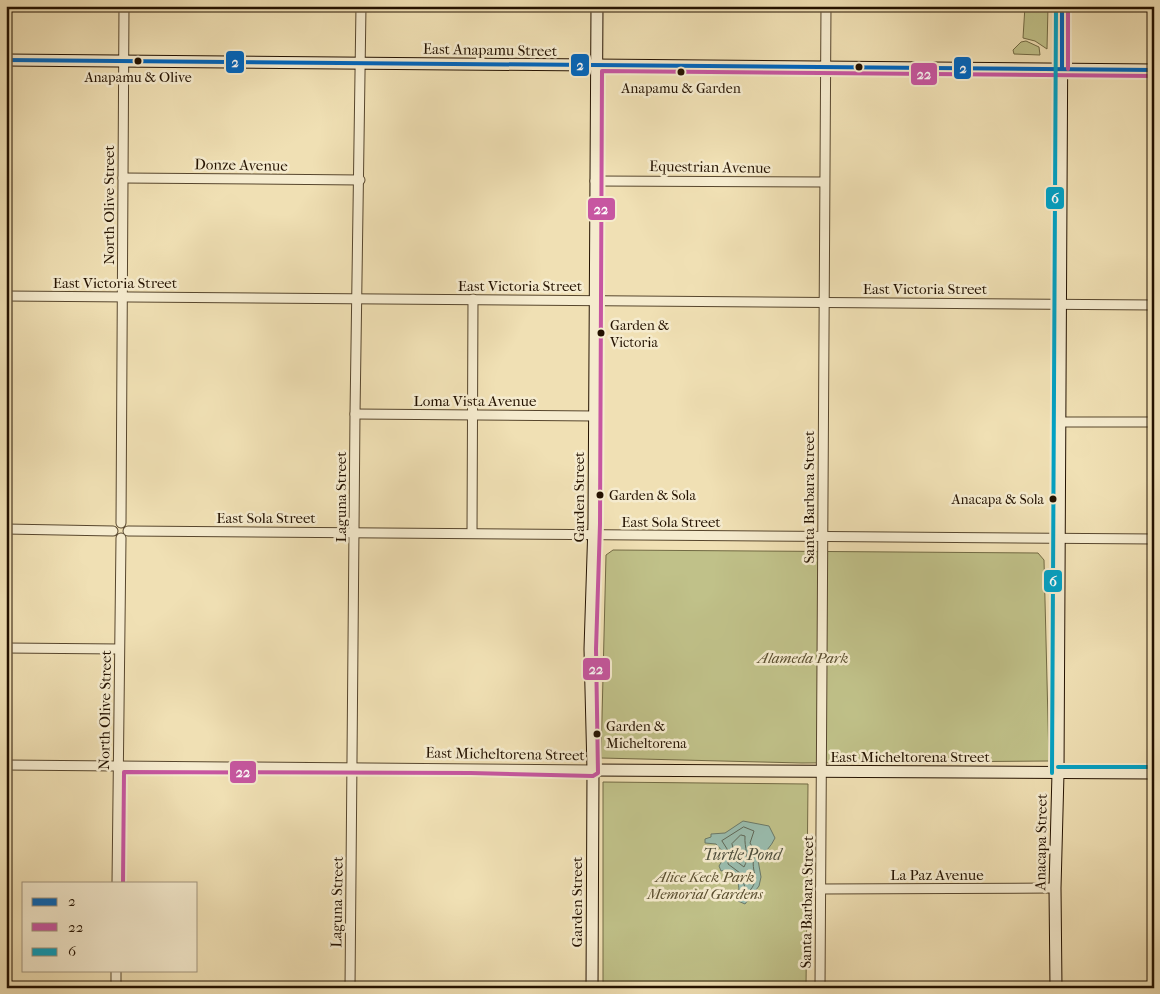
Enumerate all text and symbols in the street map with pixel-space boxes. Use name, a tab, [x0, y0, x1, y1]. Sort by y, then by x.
street label: East Anapamu Street	[423, 40, 558, 60]
line badge: 2	[225, 50, 245, 74]
line badge: 2	[570, 53, 590, 77]
text: 2	[231, 54, 239, 71]
marker: Anapamu & Olive	[133, 56, 143, 66]
line badge: 2	[953, 56, 972, 80]
text: 2	[576, 57, 584, 74]
text: 2	[959, 60, 967, 77]
unlabelled marker	[854, 62, 864, 72]
line badge: 22	[910, 62, 938, 86]
text: 22	[917, 66, 931, 83]
marker: Anapamu & Garden	[676, 67, 686, 77]
place label: Anapamu & Olive	[83, 69, 192, 86]
place label: Anapamu & Garden	[620, 80, 741, 97]
street label: North Olive Street	[100, 144, 118, 265]
street label: Donze Avenue	[194, 155, 288, 175]
street label: Equestrian Avenue	[649, 157, 772, 177]
line badge: 6	[1045, 186, 1065, 210]
text: 6	[1051, 190, 1059, 207]
line badge: 22	[587, 197, 616, 221]
text: 22	[594, 201, 608, 218]
street label: East Victoria Street	[53, 274, 178, 292]
street label: East Victoria Street	[458, 277, 583, 295]
street label: East Victoria Street	[863, 280, 988, 298]
place label: Garden & Victoria	[609, 317, 670, 351]
marker: Garden & Victoria	[596, 328, 606, 338]
street label: Loma Vista Avenue	[414, 392, 537, 410]
street label: Santa Barbara Street	[800, 430, 818, 563]
street label: Laguna Street	[332, 451, 350, 543]
street label: Garden Street	[570, 451, 588, 542]
place label: Garden & Sola	[609, 487, 696, 504]
marker: Garden & Sola	[595, 490, 605, 500]
place label: Anacapa & Sola	[951, 491, 1045, 508]
marker: Anacapa & Sola	[1048, 494, 1058, 504]
street label: East Sola Street	[216, 509, 316, 527]
street label: East Sola Street	[621, 513, 721, 531]
line badge: 6	[1043, 569, 1063, 593]
text: 6	[1049, 573, 1057, 590]
street label: North Olive Street	[95, 649, 115, 770]
park label: Alameda Park	[756, 649, 848, 667]
line badge: 22	[582, 657, 611, 681]
text: 22	[589, 661, 603, 678]
place label: Garden & Micheltorena	[606, 718, 687, 752]
marker: Garden & Micheltorena	[592, 729, 602, 739]
street label: East Micheltorena Street	[425, 744, 586, 764]
street label: East Micheltorena Street	[830, 748, 990, 766]
line badge: 22	[229, 760, 257, 784]
text: 22	[236, 764, 250, 781]
street label: Anacapa Street	[1031, 793, 1051, 892]
street label: Santa Barbara Street	[797, 835, 817, 969]
water label: Turtle Pond	[703, 845, 783, 864]
street label: Laguna Street	[327, 856, 347, 948]
street label: Garden Street	[568, 856, 586, 947]
street label: La Paz Avenue	[890, 866, 984, 884]
park label: Alice Keck Park Memorial Gardens	[646, 868, 763, 903]
legend	[22, 882, 198, 972]
text: 2	[68, 892, 76, 910]
text: 22	[68, 918, 84, 936]
text: 6	[68, 942, 77, 960]

